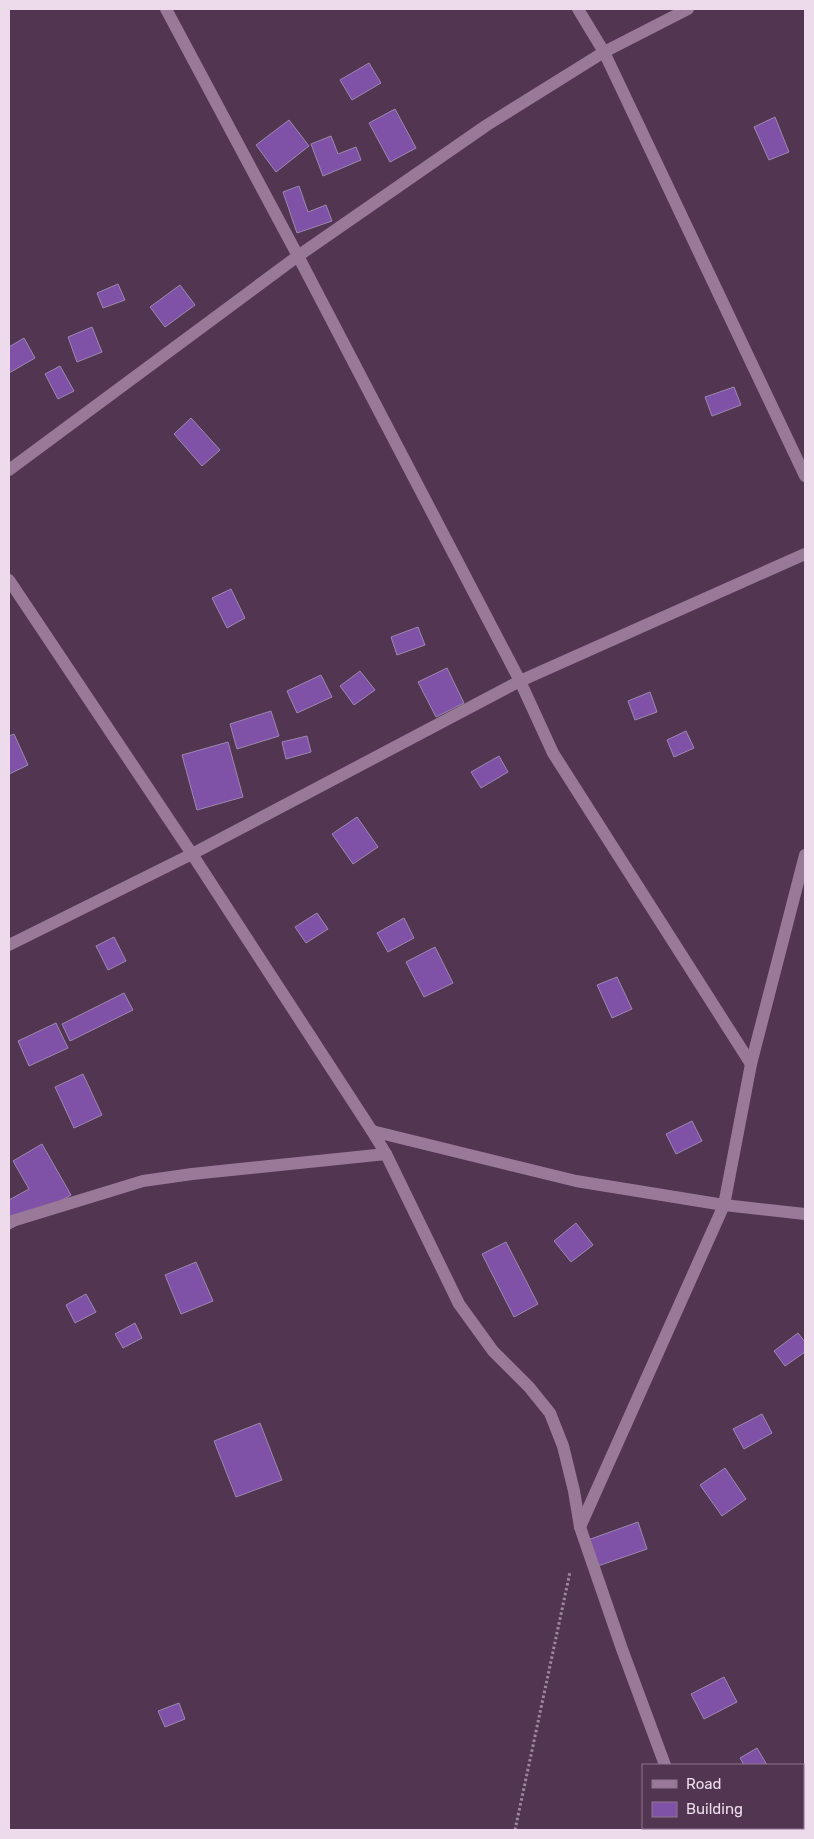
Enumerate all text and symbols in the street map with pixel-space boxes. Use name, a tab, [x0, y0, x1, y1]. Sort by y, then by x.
legend	[642, 1764, 804, 1829]
text: Road	[686, 1775, 722, 1793]
text: Building	[686, 1800, 743, 1818]

